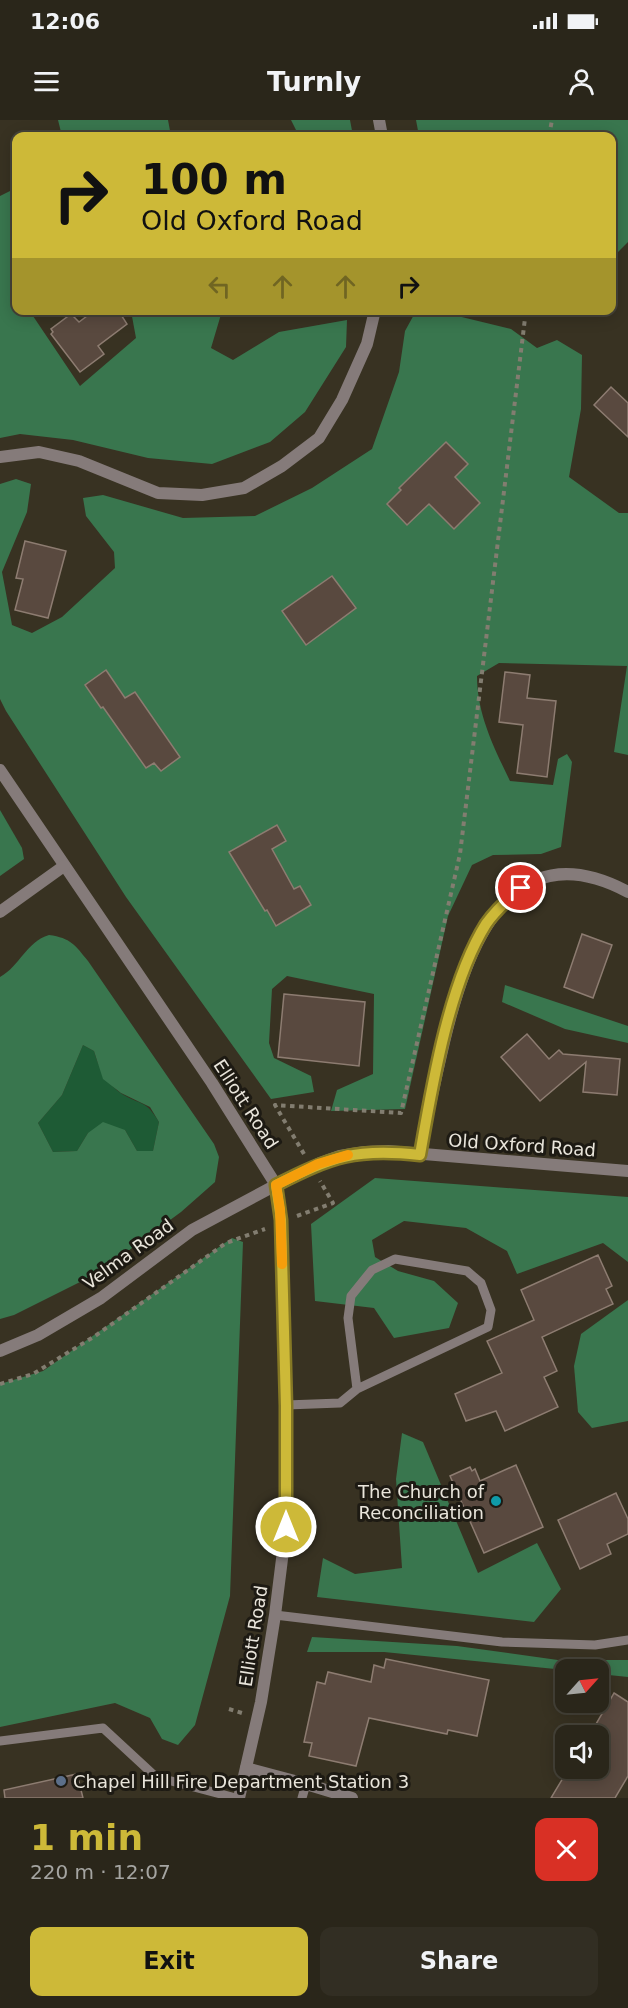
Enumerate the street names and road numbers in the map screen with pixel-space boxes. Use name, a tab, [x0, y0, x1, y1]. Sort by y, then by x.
street label: Elliott Road	[209, 1055, 283, 1153]
street label: Old Oxford Road	[448, 1129, 596, 1161]
street label: Velma Road	[79, 1214, 177, 1294]
street label: Elliott Road	[235, 1584, 271, 1688]

